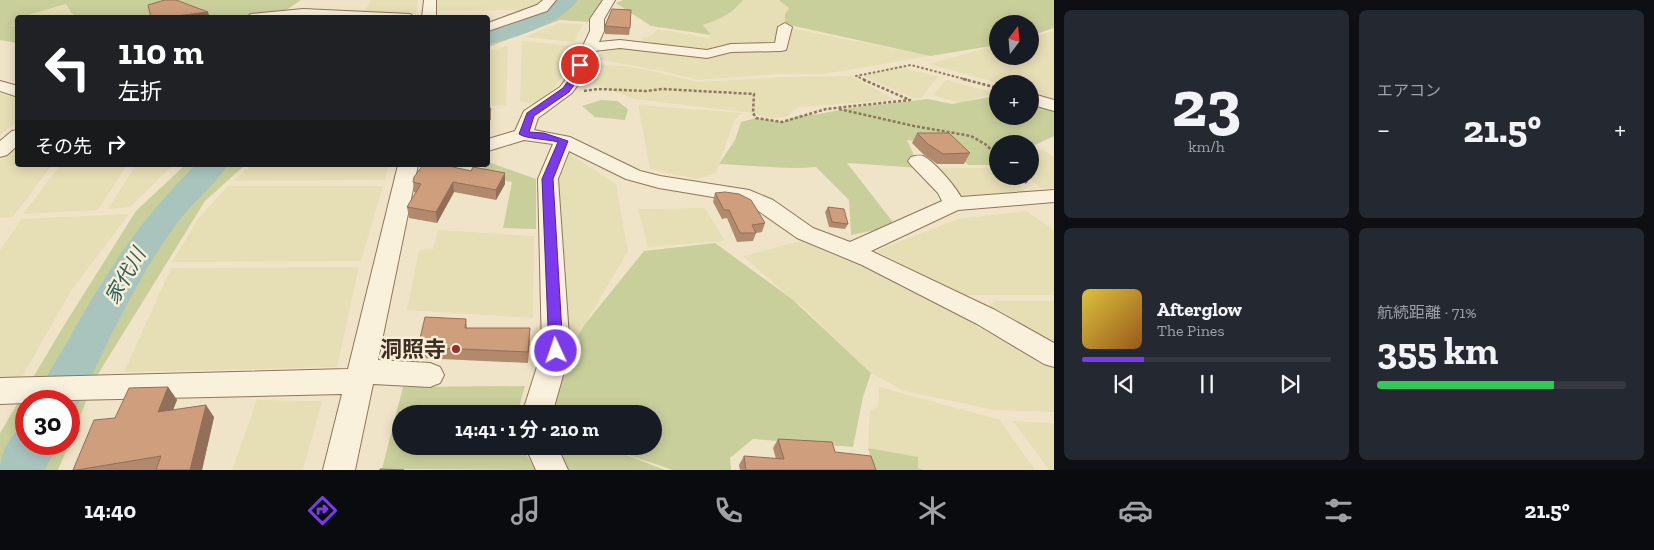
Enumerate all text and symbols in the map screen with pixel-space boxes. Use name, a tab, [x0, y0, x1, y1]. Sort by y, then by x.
north arrow	[989, 15, 1039, 65]
map controls	[989, 15, 1039, 185]
text: 110 m	[118, 31, 204, 73]
icon: left	[35, 35, 100, 100]
pin	[559, 44, 601, 86]
icon: arrive	[566, 51, 594, 79]
text: 23	[1172, 65, 1241, 143]
button: +	[989, 75, 1039, 125]
text: 左折	[118, 78, 162, 105]
text: エアコン	[1377, 81, 1441, 100]
text: 21.5°	[1463, 106, 1541, 152]
text: −	[1377, 113, 1390, 146]
text: +	[1614, 113, 1626, 146]
icon: right	[102, 130, 130, 158]
text: その先	[35, 135, 92, 158]
button: −	[989, 135, 1039, 185]
text: km/h	[1188, 137, 1225, 156]
water label: 家代川	[100, 242, 151, 308]
text: Afterglow	[1157, 298, 1242, 321]
text: 航続距離 · 71%	[1377, 303, 1476, 322]
text: The Pines	[1157, 321, 1224, 340]
position arrow	[529, 324, 581, 376]
text: 355 km	[1377, 328, 1498, 374]
place label: 洞照寺	[380, 336, 446, 363]
marker: 洞照寺	[450, 343, 462, 355]
icon: previous	[1110, 370, 1138, 398]
icon: pause	[1193, 370, 1221, 398]
icon: next	[1276, 370, 1304, 398]
speed limit sign: 30	[15, 390, 80, 455]
text: 14:41 · 1 分 · 210 m	[455, 418, 599, 441]
icon: directions	[305, 493, 340, 528]
icon: music	[508, 493, 543, 528]
icon: phone	[711, 493, 746, 528]
icon: climate	[915, 493, 950, 528]
icon: car	[1118, 493, 1153, 528]
icon: filters	[1321, 493, 1356, 528]
text: 14:40	[84, 497, 136, 524]
text: 21.5°	[1525, 497, 1570, 524]

